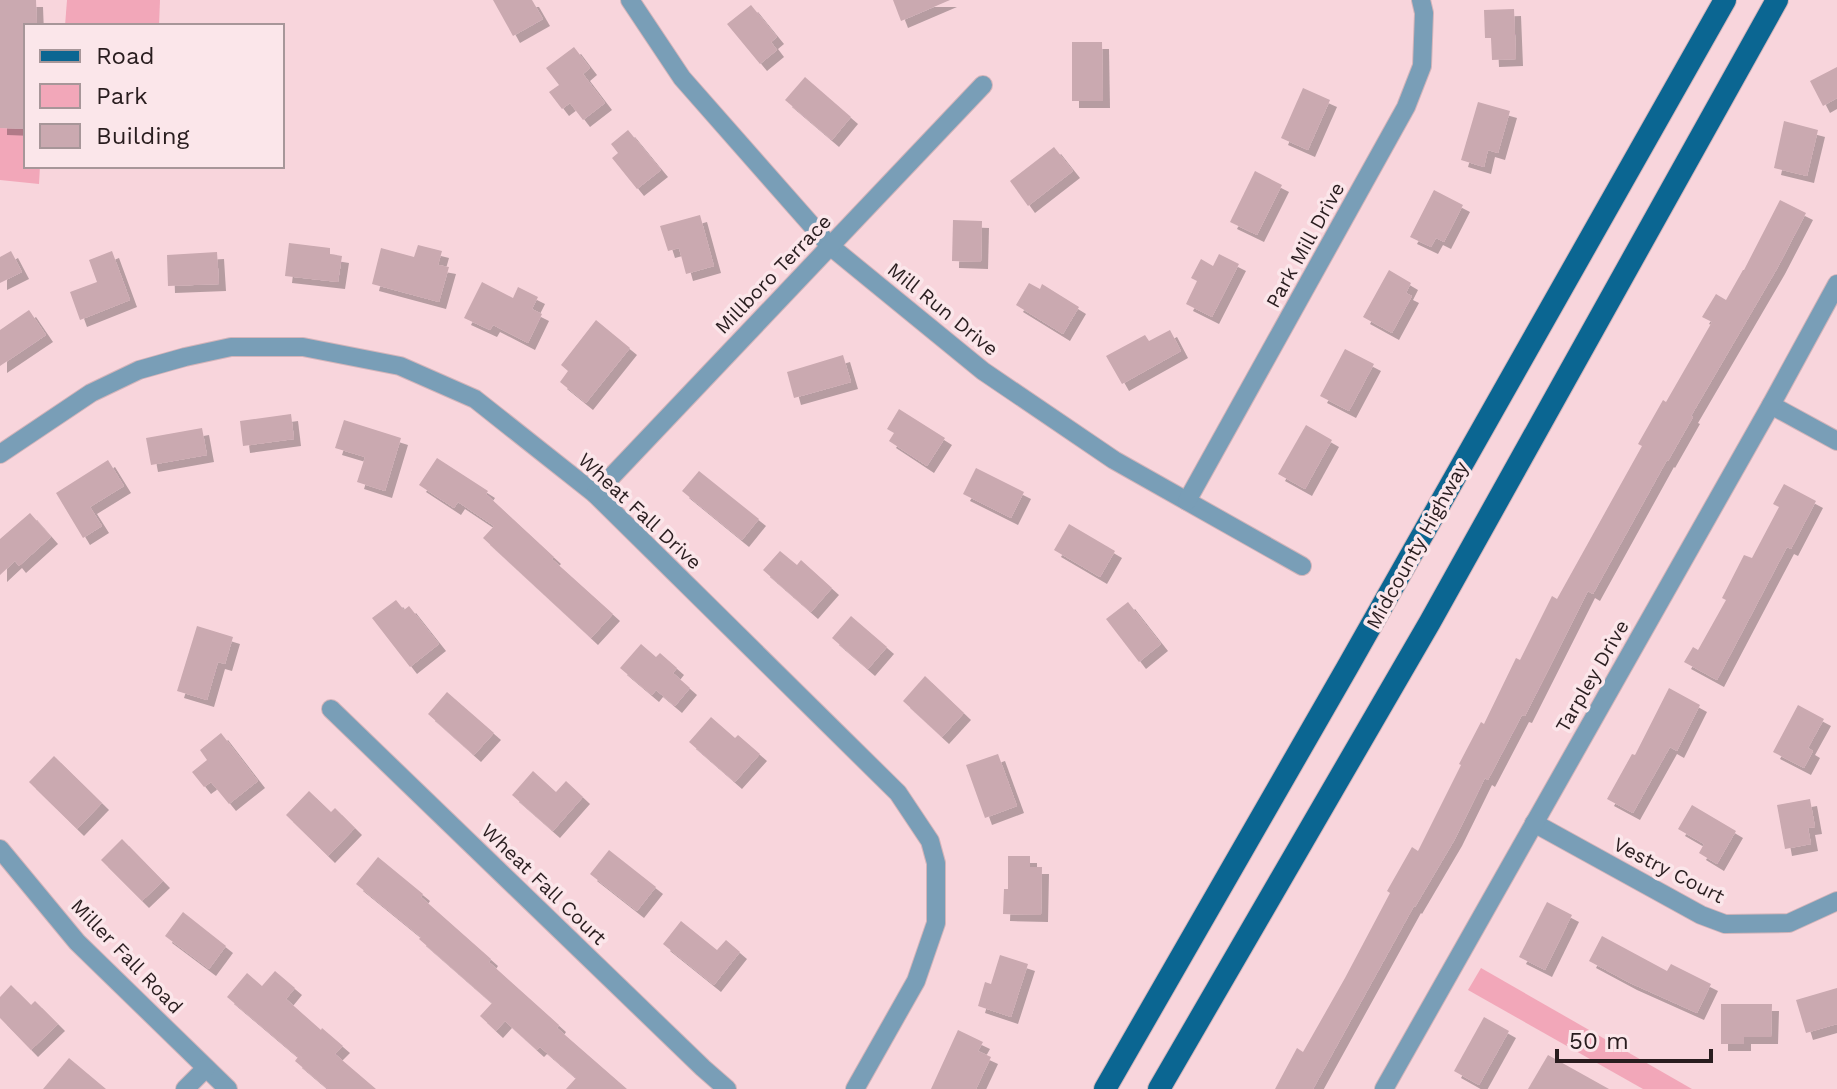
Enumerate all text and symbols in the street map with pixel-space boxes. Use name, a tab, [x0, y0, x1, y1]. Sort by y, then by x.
legend	[24, 24, 284, 168]
text: Road	[96, 42, 155, 70]
text: Park	[96, 82, 148, 110]
text: Building	[96, 122, 189, 150]
street label: Park Mill Drive	[1261, 178, 1349, 312]
street label: Millboro Terrace	[710, 209, 836, 339]
street label: Mill Run Drive	[883, 257, 1003, 361]
street label: Wheat Fall Drive	[573, 448, 707, 574]
street label: Midcounty Highway	[1361, 456, 1473, 633]
street label: Tarpley Drive	[1550, 616, 1634, 736]
street label: Wheat Fall Court	[477, 818, 612, 950]
street label: Vestry Court	[1610, 832, 1729, 909]
street label: Miller Fall Road	[66, 894, 188, 1018]
scale bar	[1557, 1013, 1711, 1063]
text: 50 m	[1569, 1027, 1629, 1055]

